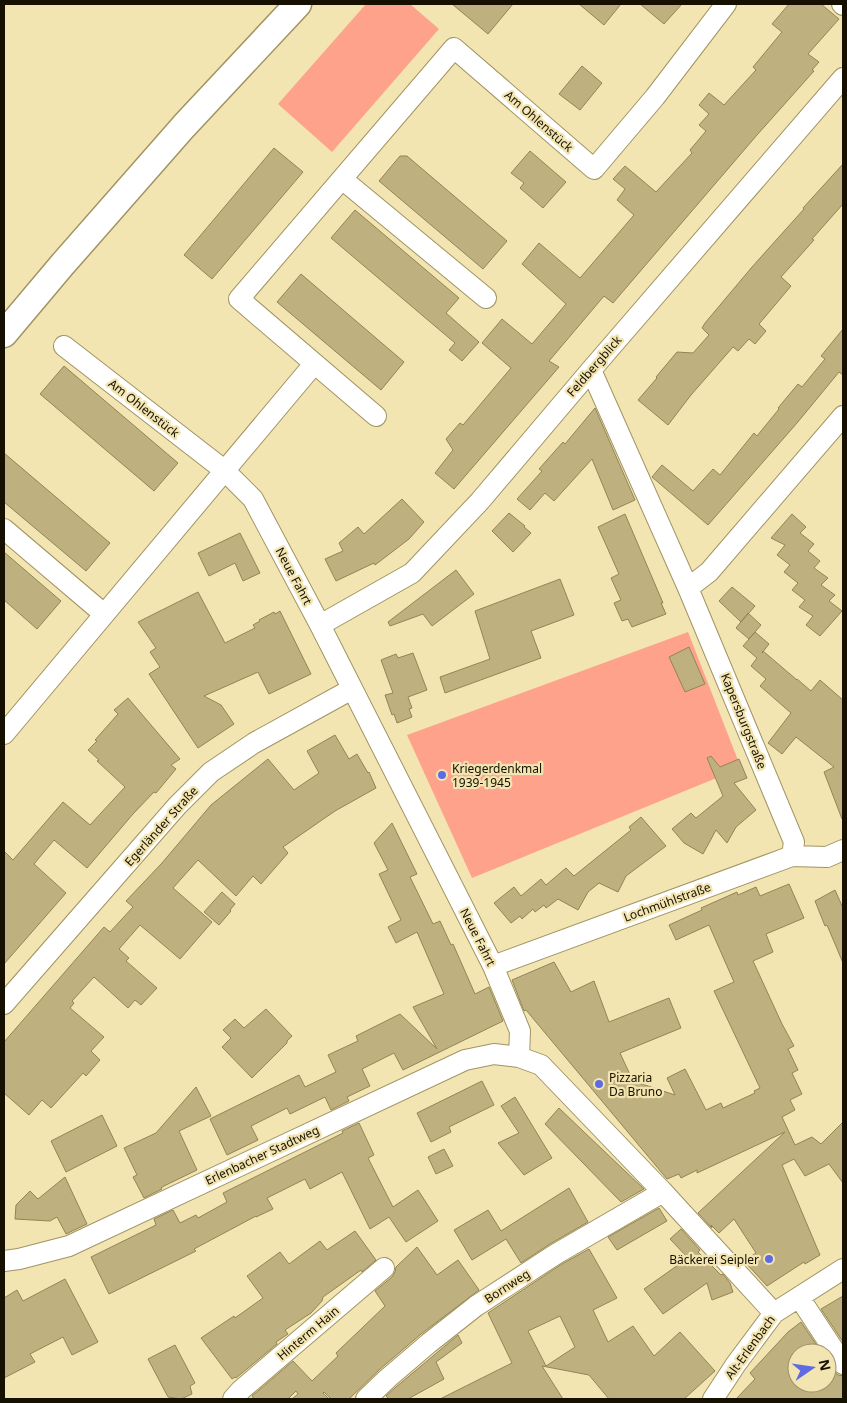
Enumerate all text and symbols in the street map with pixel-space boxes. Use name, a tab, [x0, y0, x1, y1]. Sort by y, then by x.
street label: Am Ohlenstück	[501, 86, 577, 156]
street label: Feldbergblick	[563, 331, 626, 400]
street label: Am Ohlenstück	[105, 375, 183, 441]
street label: Neue Fahrt	[272, 544, 317, 608]
street label: Kapersburgstraße	[717, 671, 771, 772]
place label: Kriegerdenkmal 1939-1945	[452, 760, 542, 791]
marker: Kriegerdenkmal 1939-1945	[436, 769, 448, 781]
street label: Egerländer Straße	[121, 782, 202, 870]
street label: Lochmühlstraße	[621, 878, 713, 926]
street label: Neue Fahrt	[456, 905, 500, 969]
place label: Pizzaria Da Bruno	[609, 1069, 662, 1100]
marker: Pizzaria Da Bruno	[593, 1078, 605, 1090]
street label: Erlenbacher Stadtweg	[202, 1121, 322, 1189]
place label: Bäckerei Seipler	[669, 1251, 759, 1268]
marker: Bäckerei Seipler	[763, 1253, 775, 1265]
street label: Bornweg	[481, 1265, 533, 1307]
street label: Hinterm Hain	[273, 1302, 343, 1364]
street label: Alt-Erlenbach	[721, 1312, 779, 1382]
north arrow	[787, 1343, 837, 1393]
text: N	[815, 1357, 836, 1373]

